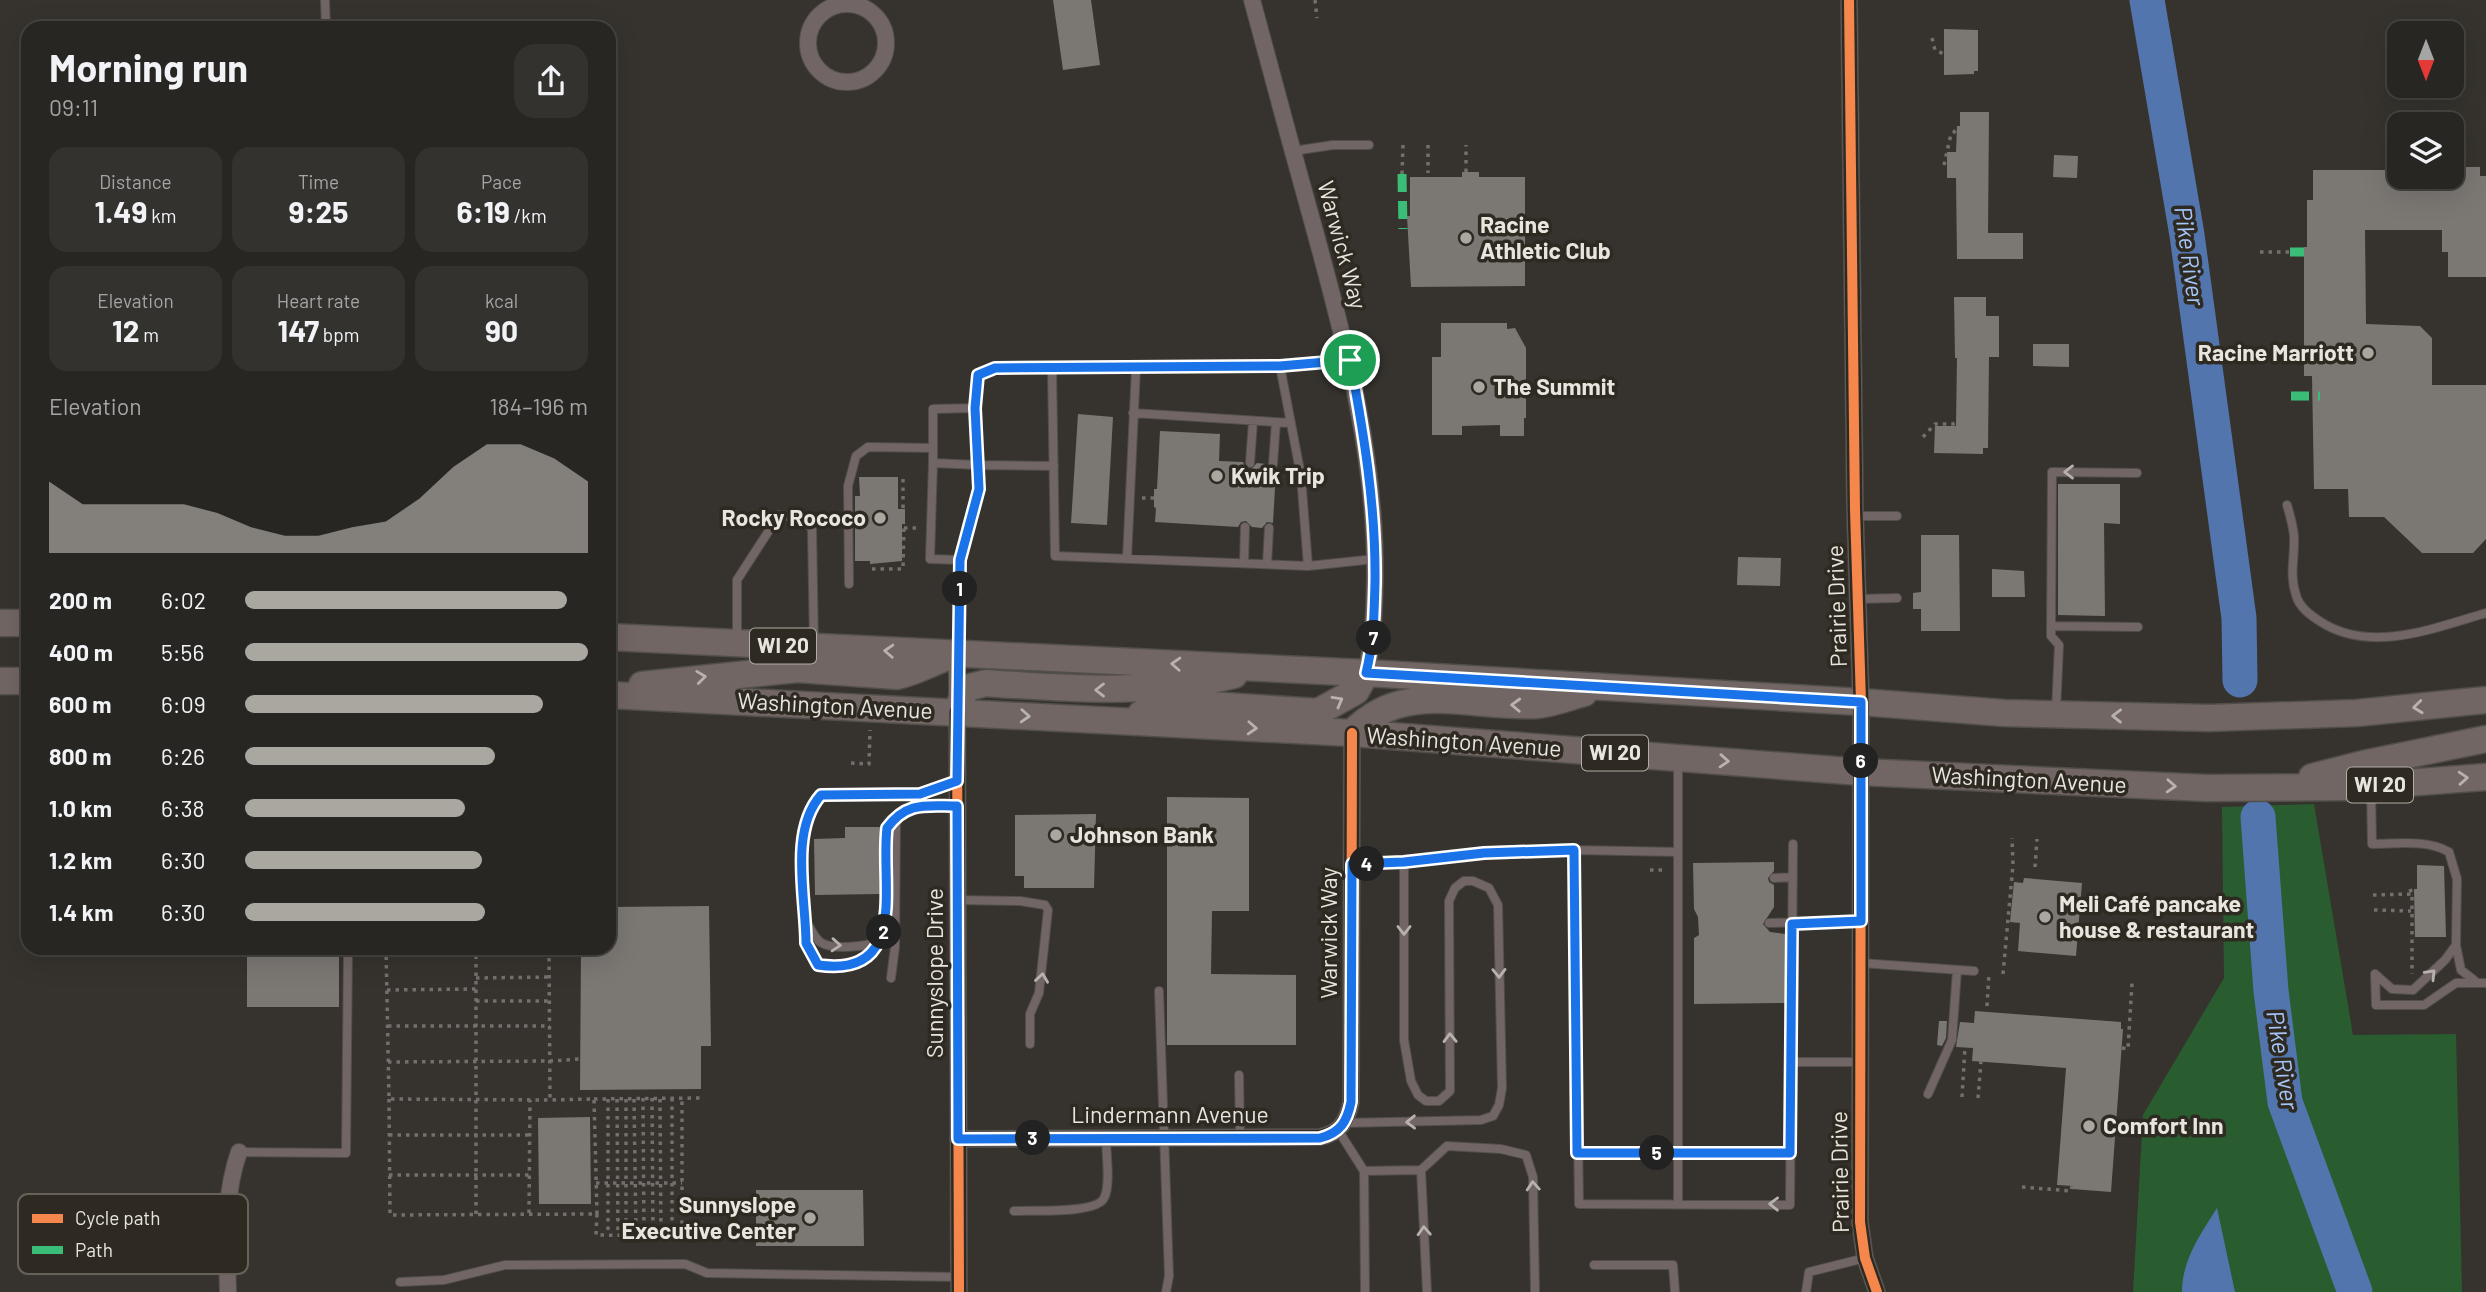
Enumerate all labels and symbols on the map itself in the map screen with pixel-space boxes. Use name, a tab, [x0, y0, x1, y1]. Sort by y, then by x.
north arrow	[2387, 21, 2464, 98]
street label: Warwick Way	[1312, 178, 1374, 312]
water label: Pike River	[2169, 204, 2212, 309]
place label: Racine Athletic Club	[1480, 210, 1611, 264]
marker: Racine Athletic Club	[1458, 230, 1474, 246]
pin	[1320, 330, 1380, 390]
place label: Racine Marriott	[2198, 338, 2354, 366]
marker: Racine Marriott	[2360, 345, 2376, 361]
place label: The Summit	[1493, 372, 1615, 400]
marker: The Summit	[1471, 379, 1487, 395]
place label: Kwik Trip	[1231, 461, 1325, 489]
one-way arrow	[2063, 465, 2074, 480]
marker: Kwik Trip	[1209, 468, 1225, 484]
place label: Rocky Rococo	[722, 503, 866, 531]
marker: Rocky Rococo	[872, 510, 888, 526]
street label: Prairie Drive	[1820, 545, 1852, 667]
pin: 1	[942, 572, 978, 606]
pin: 7	[1356, 620, 1392, 656]
road number: WI 20	[750, 628, 816, 664]
one-way arrow	[883, 643, 894, 658]
one-way arrow	[1170, 657, 1181, 672]
one-way arrow	[695, 670, 707, 685]
one-way arrow	[1095, 682, 1105, 698]
street label: Washington Avenue	[737, 686, 933, 724]
one-way arrow	[1331, 696, 1343, 709]
one-way arrow	[1510, 697, 1521, 712]
one-way arrow	[2412, 699, 2423, 714]
one-way arrow	[1020, 708, 1031, 723]
one-way arrow	[2112, 708, 2123, 723]
one-way arrow	[1247, 720, 1258, 735]
street label: Washington Avenue	[1366, 720, 1563, 762]
road number: WI 20	[1582, 736, 1648, 770]
pin: 6	[1843, 744, 1878, 778]
one-way arrow	[1718, 753, 1729, 768]
street label: Washington Avenue	[1931, 760, 2127, 798]
road number: WI 20	[2347, 768, 2413, 802]
one-way arrow	[2458, 771, 2469, 786]
one-way arrow	[2166, 779, 2177, 794]
place label: Johnson Bank	[1070, 820, 1214, 848]
marker: Johnson Bank	[1048, 827, 1064, 843]
pin: 4	[1350, 846, 1384, 882]
street label: Warwick Way	[1314, 867, 1342, 999]
street label: Sunnyslope Drive	[920, 888, 948, 1058]
place label: Meli Café pancake house & restaurant	[2059, 889, 2254, 943]
marker: Meli Café pancake house & restaurant	[2037, 909, 2053, 925]
pin: 2	[866, 914, 902, 950]
one-way arrow	[1396, 925, 1412, 935]
one-way arrow	[831, 937, 842, 952]
one-way arrow	[1492, 968, 1507, 979]
one-way arrow	[2422, 969, 2435, 982]
one-way arrow	[1034, 972, 1049, 984]
water label: Pike River	[2261, 1008, 2306, 1113]
one-way arrow	[1442, 1032, 1457, 1043]
street label: Lindermann Avenue	[1071, 1100, 1269, 1128]
street label: Prairie Drive	[1824, 1111, 1854, 1233]
place label: Comfort Inn	[2103, 1111, 2223, 1139]
one-way arrow	[1405, 1114, 1416, 1130]
marker: Comfort Inn	[2081, 1118, 2097, 1134]
pin: 3	[1016, 1120, 1050, 1156]
pin: 5	[1640, 1136, 1674, 1170]
one-way arrow	[1526, 1180, 1541, 1191]
place label: Sunnyslope Executive Center	[622, 1190, 796, 1244]
legend	[18, 1194, 248, 1274]
one-way arrow	[1768, 1197, 1779, 1212]
text: Cycle path	[75, 1206, 160, 1229]
marker: Sunnyslope Executive Center	[802, 1210, 818, 1226]
one-way arrow	[1417, 1225, 1432, 1236]
text: Path	[75, 1238, 113, 1261]

